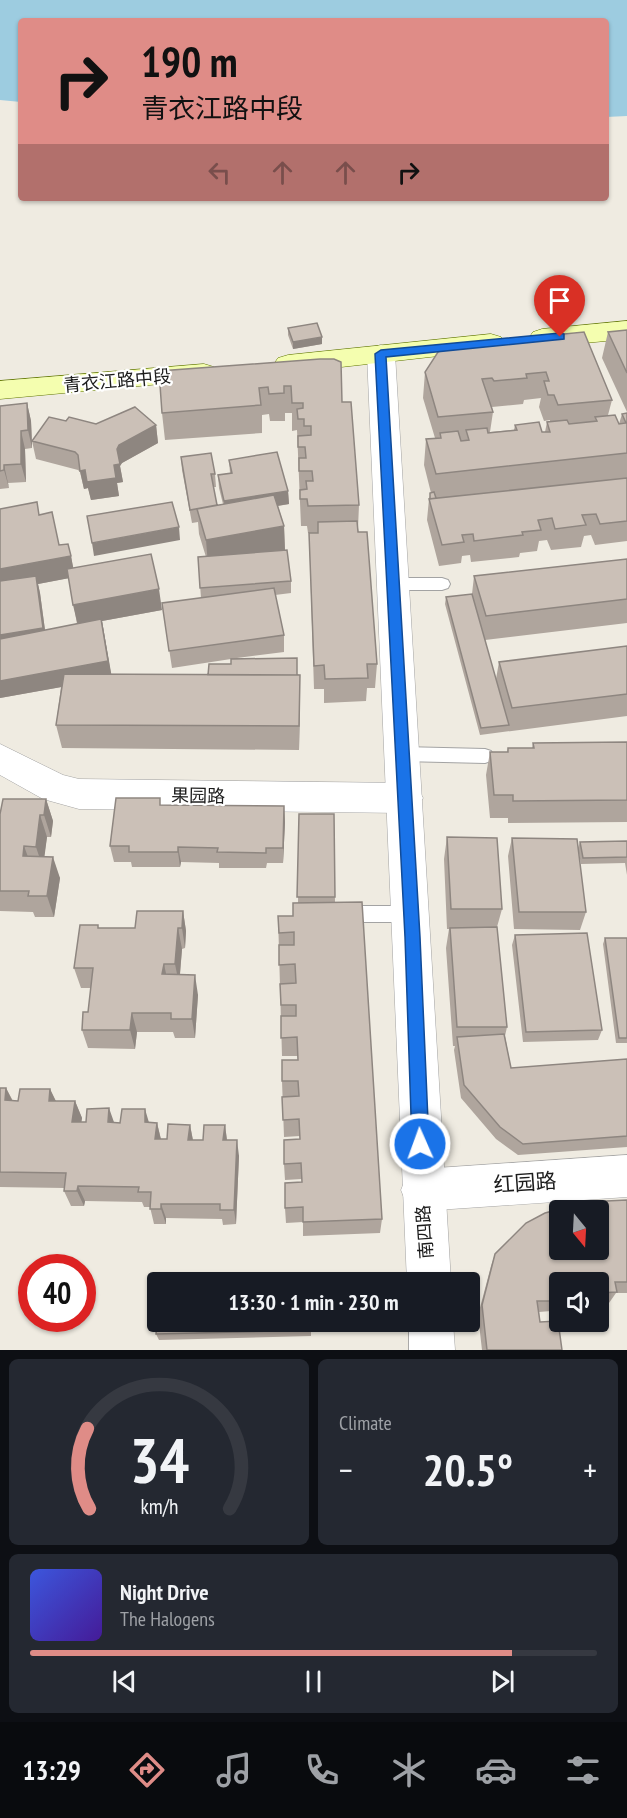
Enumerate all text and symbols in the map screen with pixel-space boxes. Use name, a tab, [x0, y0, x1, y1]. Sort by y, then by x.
text: 190 m	[141, 34, 238, 89]
icon: right	[42, 42, 120, 120]
text: 青衣江路中段	[141, 91, 303, 125]
icon: left	[203, 156, 236, 189]
icon: ahead	[266, 156, 299, 189]
icon: ahead	[329, 156, 362, 189]
icon: right	[392, 156, 425, 189]
pin	[534, 275, 585, 337]
icon: arrive	[543, 284, 576, 317]
street label: 青衣江路中段	[62, 364, 172, 397]
street label: 果园路	[171, 784, 225, 807]
position arrow	[388, 1112, 452, 1176]
street label: 红园路	[493, 1167, 557, 1198]
north arrow	[549, 1200, 609, 1260]
map controls	[549, 1200, 609, 1332]
street label: 南四路	[411, 1204, 438, 1260]
speed limit sign: 40	[18, 1254, 96, 1332]
button: sound	[549, 1272, 609, 1332]
text: 13:30 · 1 min · 230 m	[228, 1288, 399, 1316]
text: Climate	[339, 1410, 392, 1436]
text: 34	[129, 1419, 189, 1500]
text: 20.5°	[423, 1440, 513, 1498]
text: −	[339, 1448, 353, 1491]
text: +	[583, 1448, 597, 1491]
text: km/h	[140, 1492, 178, 1520]
text: Night Drive	[120, 1578, 209, 1606]
text: The Halogens	[120, 1606, 215, 1632]
icon: previous	[108, 1665, 141, 1698]
icon: pause	[297, 1665, 330, 1698]
icon: next	[486, 1665, 519, 1698]
icon: directions	[126, 1749, 168, 1791]
icon: music	[213, 1749, 255, 1791]
icon: phone	[301, 1749, 343, 1791]
icon: climate	[388, 1749, 430, 1791]
icon: car	[475, 1749, 517, 1791]
icon: filters	[562, 1749, 604, 1791]
text: 13:29	[23, 1753, 81, 1787]

